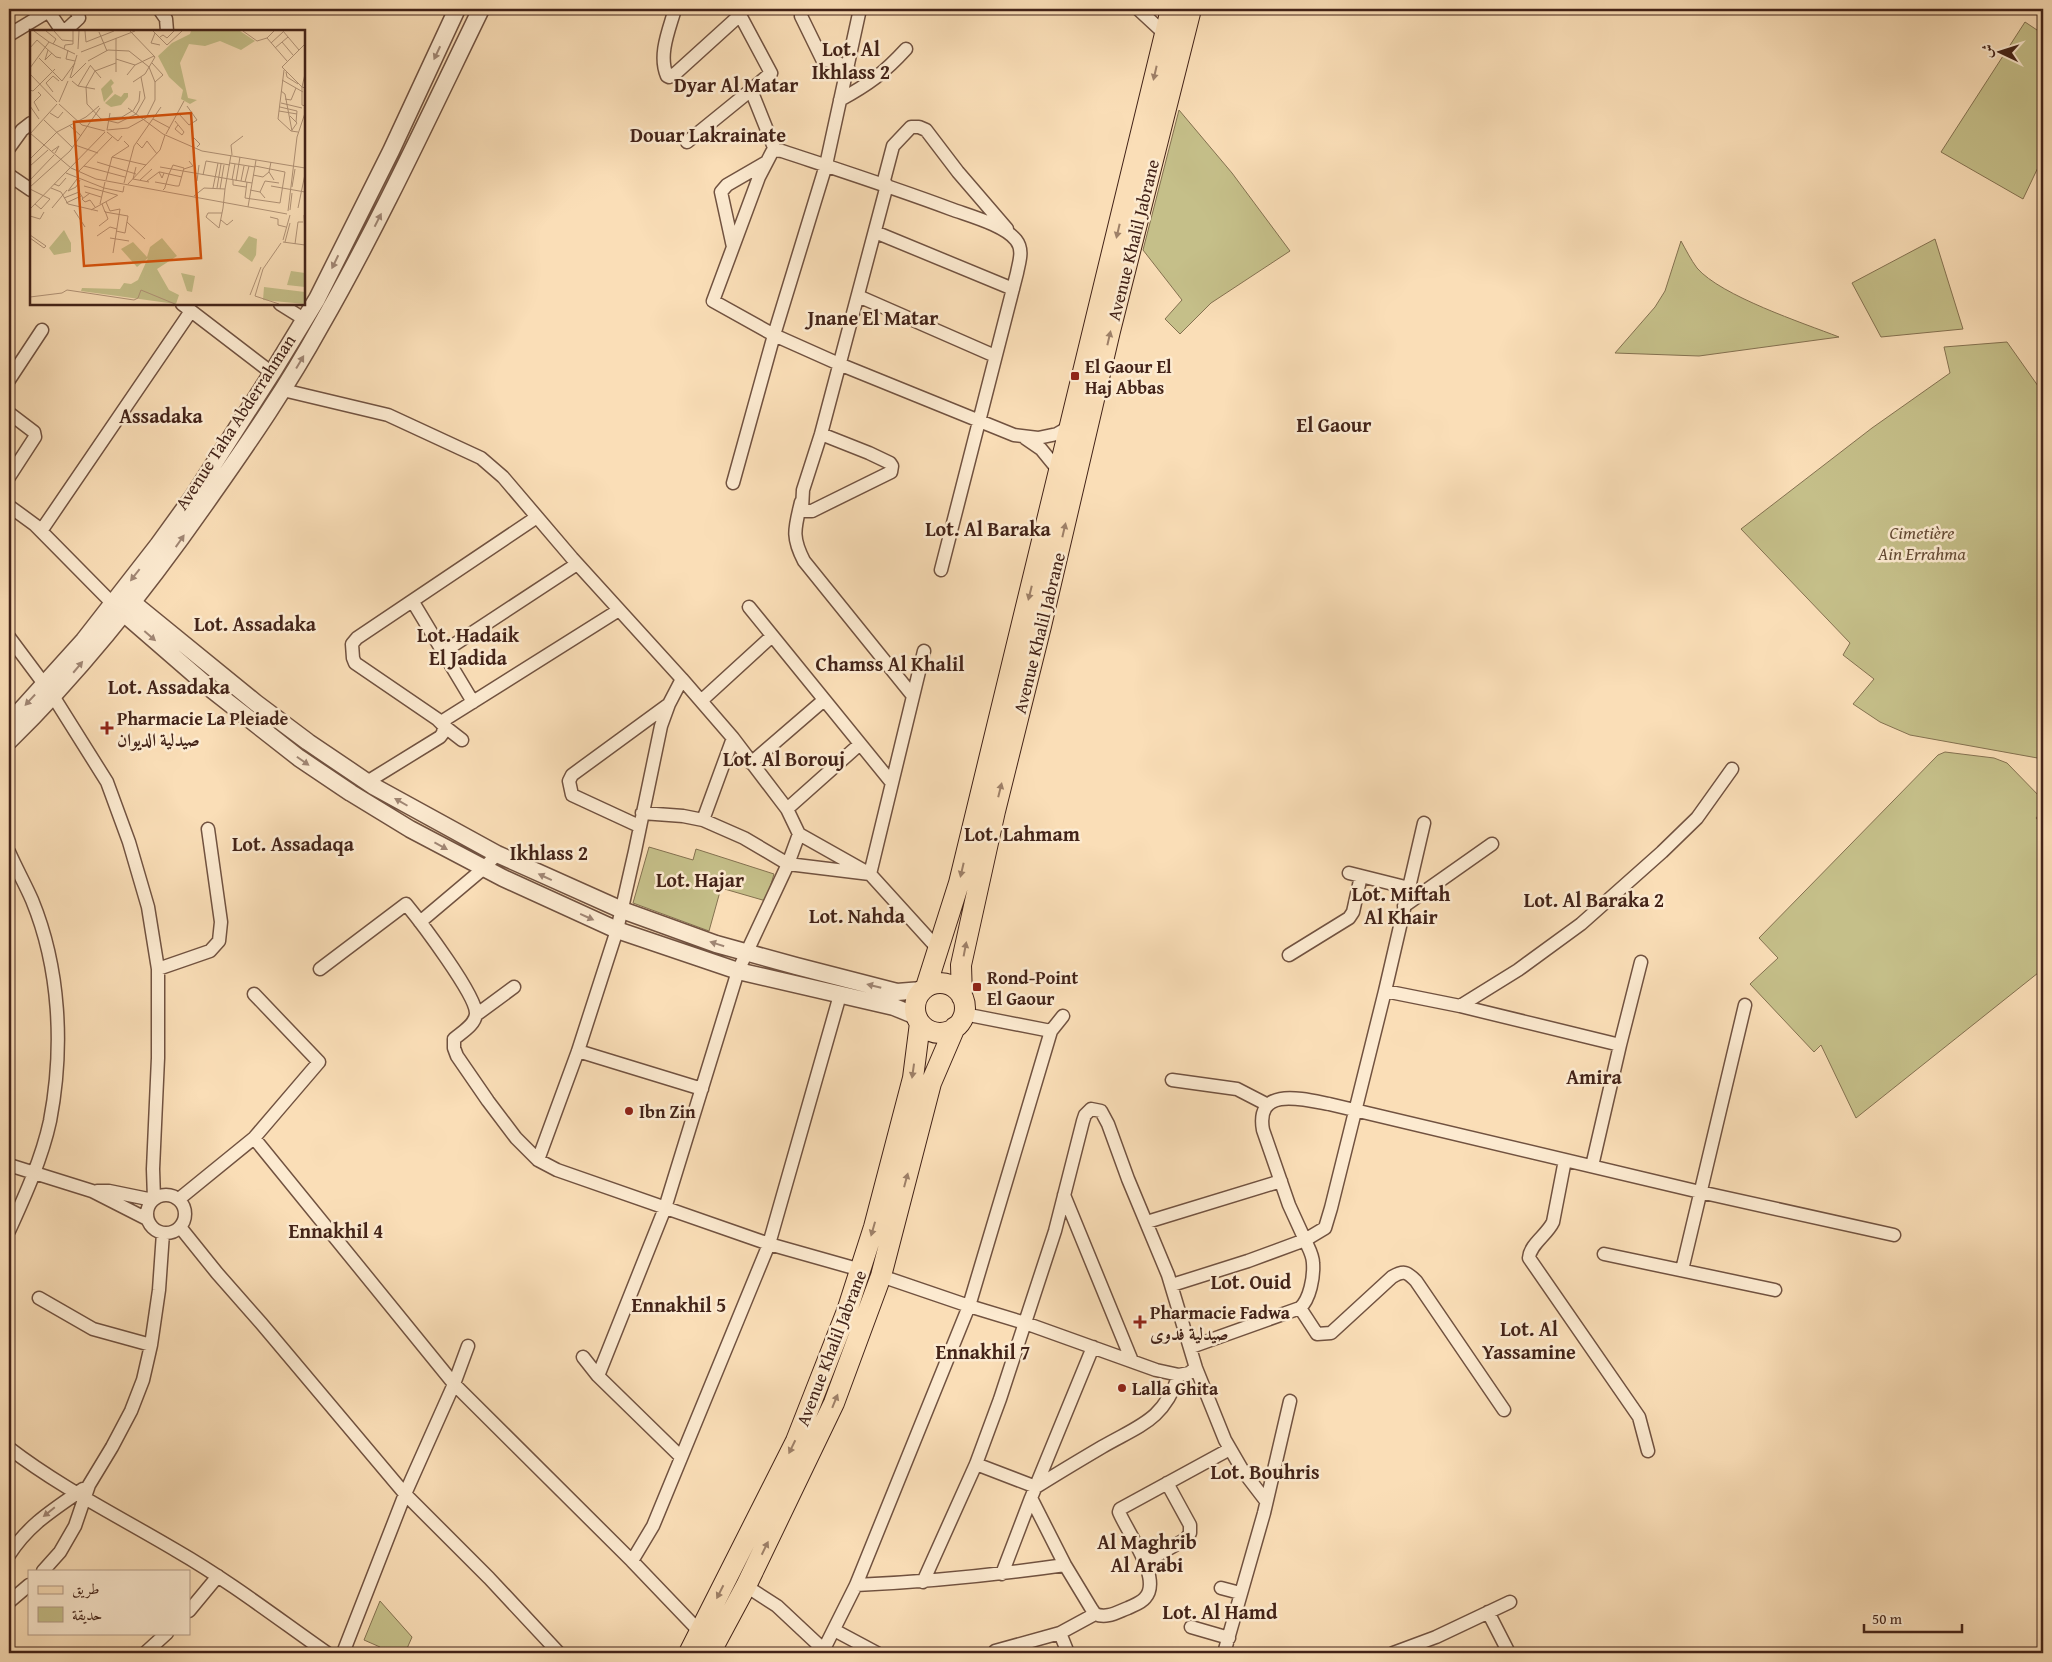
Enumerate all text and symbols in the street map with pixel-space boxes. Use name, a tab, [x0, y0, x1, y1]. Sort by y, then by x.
north arrow	[1974, 28, 2024, 78]
inset map	[30, 30, 305, 305]
district label: Lot. Al Ikhlass 2	[812, 34, 890, 86]
text: ش	[1977, 43, 1997, 59]
one-way arrow	[432, 46, 440, 60]
one-way arrow	[1151, 66, 1159, 81]
district label: Dyar Al Matar	[674, 70, 798, 99]
district label: Douar Lakrainate	[630, 120, 786, 149]
street label: Avenue Khalil Jabrane	[1100, 156, 1166, 324]
one-way arrow	[374, 212, 382, 227]
one-way arrow	[1114, 224, 1122, 239]
one-way arrow	[331, 255, 339, 269]
district label: Jnane El Matar	[805, 303, 938, 332]
street label: Avenue Taha Abderrahman	[168, 329, 302, 515]
one-way arrow	[1105, 331, 1113, 346]
place label: El Gaour El Haj Abbas	[1085, 353, 1172, 401]
one-way arrow	[295, 355, 304, 368]
marker: El Gaour El Haj Abbas	[1069, 370, 1081, 382]
district label: Assadaka	[119, 401, 204, 430]
district label: El Gaour	[1296, 410, 1372, 439]
district label: Lot. Al Baraka	[925, 514, 1052, 543]
park label: Cimetière Ain Errahma	[1877, 519, 1967, 567]
one-way arrow	[1060, 523, 1068, 538]
one-way arrow	[175, 534, 185, 547]
street label: Avenue Khalil Jabrane	[1006, 549, 1072, 717]
one-way arrow	[129, 568, 140, 581]
one-way arrow	[1026, 586, 1034, 601]
district label: Lot. Assadaka	[194, 609, 317, 638]
district label: Lot. Hadaik El Jadida	[417, 620, 520, 672]
one-way arrow	[144, 630, 157, 641]
district label: Chamss Al Khalil	[816, 649, 964, 678]
one-way arrow	[72, 660, 83, 673]
district label: Lot. Assadaka	[108, 672, 231, 701]
one-way arrow	[24, 694, 36, 706]
place label: Pharmacie La Pleiade صيدلية الديوان	[117, 705, 289, 753]
marker: Pharmacie La Pleiade صيدلية الديوان	[101, 722, 113, 734]
district label: Lot. Al Borouj	[723, 744, 845, 773]
one-way arrow	[296, 756, 310, 766]
one-way arrow	[996, 783, 1004, 798]
one-way arrow	[394, 798, 409, 806]
district label: Lot. Lahmam	[964, 819, 1080, 848]
district label: Lot. Assadaqa	[232, 829, 355, 858]
district label: Ikhlass 2	[510, 838, 588, 867]
one-way arrow	[434, 842, 448, 850]
one-way arrow	[958, 862, 966, 877]
district label: Lot. Hajar	[656, 865, 744, 894]
one-way arrow	[538, 873, 552, 881]
district label: Lot. Miftah Al Khair	[1352, 879, 1451, 931]
district label: Lot. Al Baraka 2	[1524, 885, 1664, 914]
district label: Lot. Nahda	[809, 901, 906, 930]
one-way arrow	[580, 914, 594, 922]
one-way arrow	[710, 939, 725, 947]
one-way arrow	[961, 941, 969, 957]
place label: Rond-Point El Gaour	[987, 964, 1078, 1012]
marker: Rond-Point El Gaour	[971, 981, 983, 993]
one-way arrow	[867, 982, 882, 990]
district label: Amira	[1566, 1062, 1622, 1091]
one-way arrow	[909, 1064, 917, 1080]
place label: Ibn Zin	[639, 1098, 696, 1125]
marker: Ibn Zin	[623, 1105, 635, 1117]
one-way arrow	[902, 1173, 910, 1188]
district label: Ennakhil 4	[289, 1216, 383, 1245]
one-way arrow	[869, 1221, 877, 1236]
street label: Avenue Khalil Jabrane	[789, 1266, 873, 1430]
district label: Lot. Ouid	[1211, 1267, 1292, 1296]
district label: Ennakhil 5	[632, 1290, 726, 1319]
place label: Pharmacie Fadwa صيدلية فدوى	[1150, 1299, 1291, 1347]
district label: Lot. Al Yassamine	[1482, 1314, 1576, 1366]
marker: Pharmacie Fadwa صيدلية فدوى	[1134, 1316, 1146, 1328]
district label: Ennakhil 7	[936, 1337, 1030, 1366]
place label: Lalla Ghita	[1132, 1375, 1219, 1402]
marker: Lalla Ghita	[1116, 1382, 1128, 1394]
one-way arrow	[831, 1394, 839, 1408]
one-way arrow	[788, 1439, 797, 1454]
district label: Lot. Bouhris	[1211, 1457, 1319, 1486]
one-way arrow	[42, 1507, 55, 1518]
district label: Al Maghrib Al Arabi	[1097, 1527, 1197, 1579]
one-way arrow	[761, 1541, 769, 1555]
legend	[28, 1570, 190, 1634]
text: طريق	[72, 1578, 99, 1599]
one-way arrow	[716, 1585, 724, 1599]
district label: Lot. Al Hamd	[1163, 1597, 1278, 1626]
scale bar	[1864, 1602, 1962, 1634]
text: حديقة	[72, 1604, 102, 1625]
text: 50 m	[1872, 1608, 1903, 1629]

